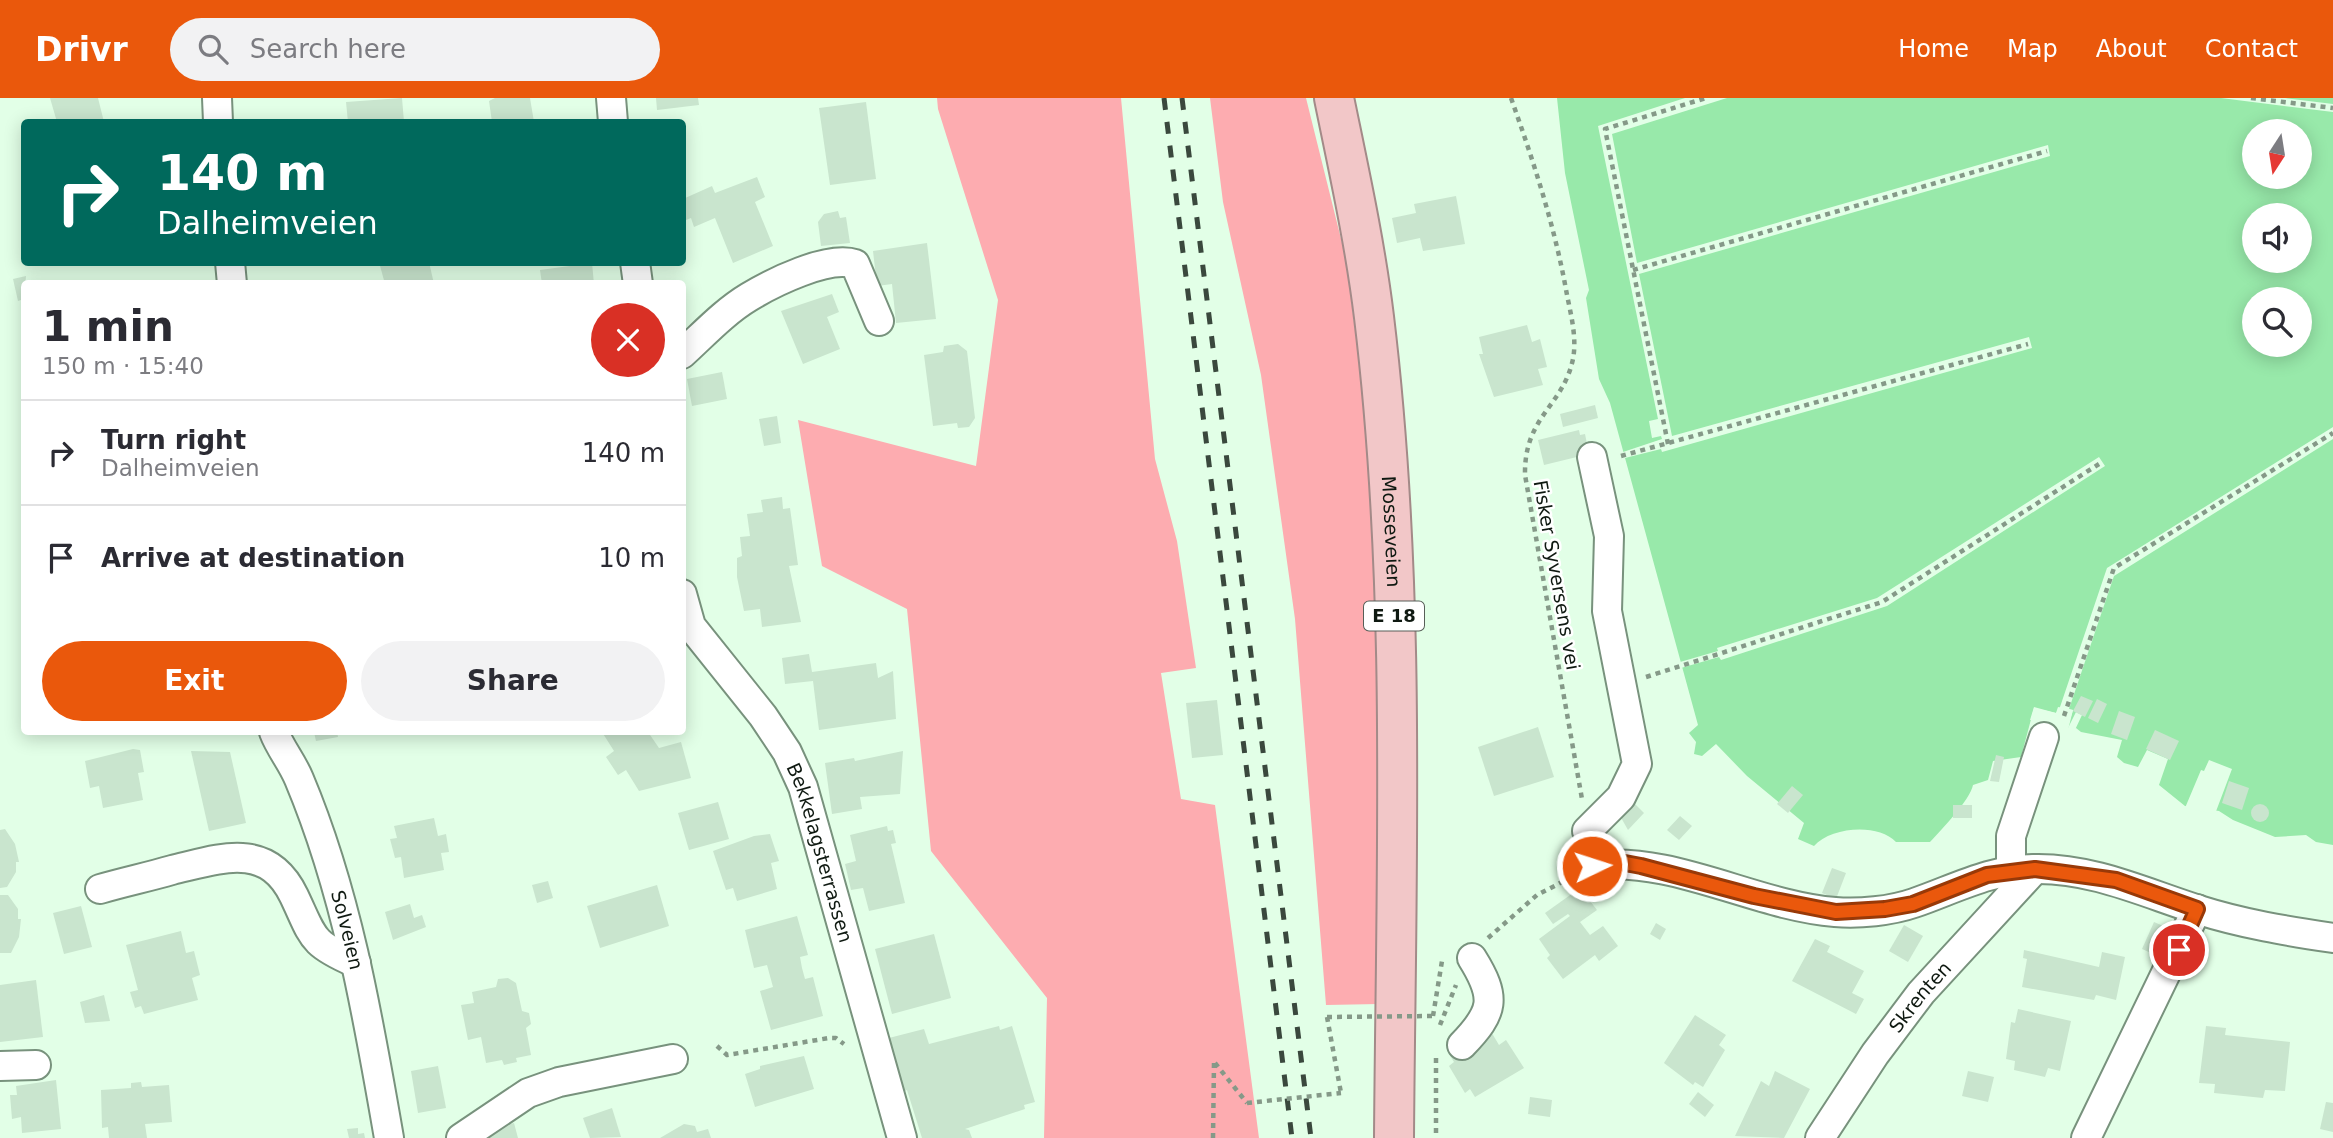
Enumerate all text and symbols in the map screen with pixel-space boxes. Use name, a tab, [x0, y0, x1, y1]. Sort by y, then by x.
search box	[170, 18, 660, 81]
text: Drivr	[35, 30, 128, 69]
icon: search	[194, 30, 232, 68]
text: Search here	[250, 34, 406, 64]
text: Home	[1898, 35, 1969, 63]
text: Map	[2007, 35, 2058, 63]
text: About	[2096, 35, 2167, 63]
text: Contact	[2205, 35, 2298, 63]
north arrow	[2242, 119, 2312, 189]
map controls	[2242, 119, 2312, 357]
text: 140 m	[157, 145, 327, 202]
icon: right	[42, 147, 133, 238]
button: sound	[2242, 203, 2312, 273]
text: Dalheimveien	[157, 204, 378, 242]
button: search	[2242, 287, 2312, 357]
text: 1 min	[42, 302, 174, 351]
button: close	[591, 303, 665, 377]
text: 150 m · 15:40	[42, 353, 204, 379]
text: Turn right	[101, 425, 246, 455]
icon: right	[42, 434, 80, 472]
text: 140 m	[582, 438, 665, 468]
text: Dalheimveien	[101, 455, 260, 481]
street label: Mosseveien	[1378, 475, 1405, 588]
street label: Fisker Syversens vei	[1529, 478, 1585, 672]
icon: arrive	[42, 539, 80, 577]
text: Arrive at destination	[101, 543, 405, 573]
text: 10 m	[598, 543, 665, 573]
road number: E 18	[1364, 602, 1424, 630]
button: Exit	[42, 641, 347, 721]
button: Share	[361, 641, 665, 721]
street label: Bekkelagsterrassen	[782, 759, 857, 945]
position arrow	[1555, 829, 1629, 903]
street label: Solveien	[327, 888, 368, 972]
pin	[2149, 920, 2209, 980]
icon: arrive	[2160, 931, 2198, 969]
street label: Skrenten	[1884, 957, 1955, 1037]

